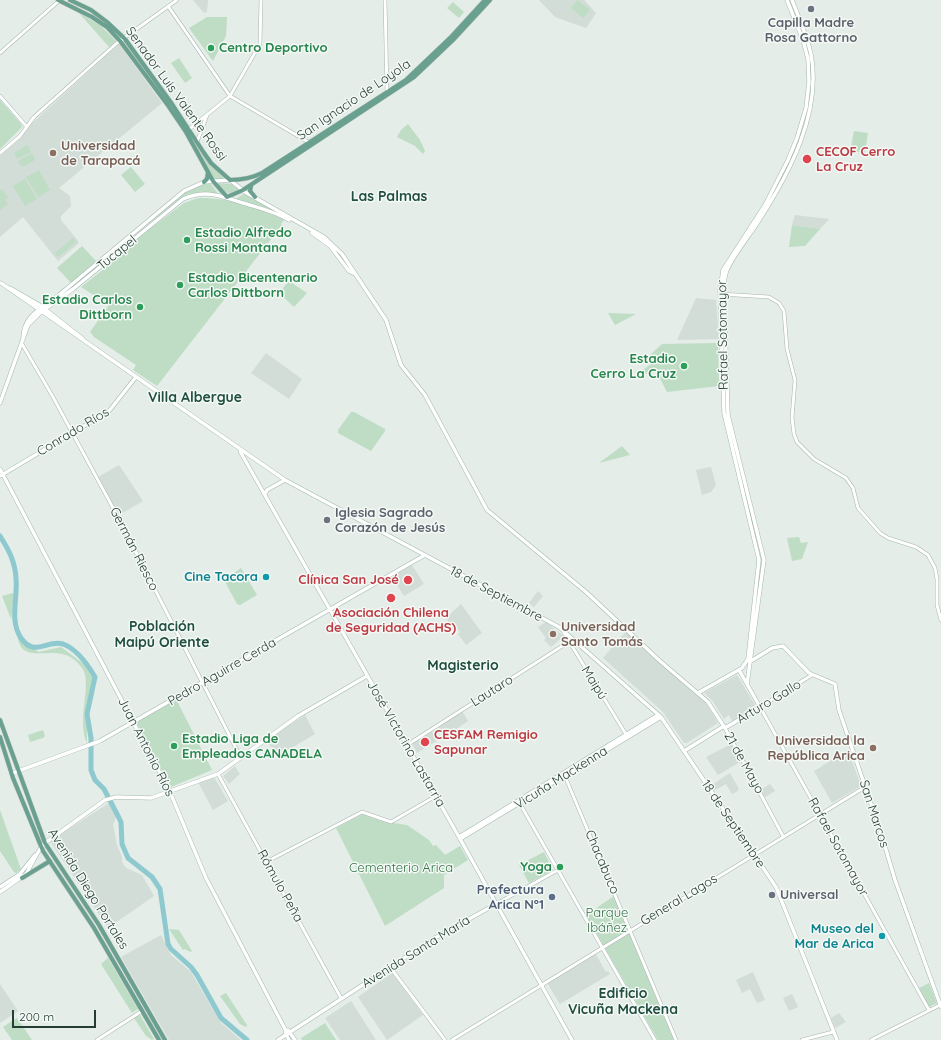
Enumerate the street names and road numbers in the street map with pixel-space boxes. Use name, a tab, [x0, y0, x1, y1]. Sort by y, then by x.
street label: Senador Luis Valente Rossi	[122, 24, 230, 164]
street label: San Ignacio de Loyola	[294, 56, 414, 144]
street label: Tucapel	[94, 232, 140, 274]
street label: Rafael Sotomayor	[714, 280, 732, 390]
street label: Conrado Ríos	[34, 404, 112, 460]
street label: Germán Riesco	[106, 505, 162, 593]
street label: 18 de Septiembre	[447, 563, 545, 625]
street label: Pedro Aguirre Cerda	[165, 635, 279, 709]
street label: Maipú	[578, 663, 610, 703]
street label: Lautaro	[468, 672, 516, 710]
street label: Arturo Gallo	[734, 677, 804, 727]
street label: José Victorino Lastarria	[363, 678, 449, 810]
street label: Juan Antonio Ríos	[114, 695, 178, 799]
street label: 21 de Mayo	[721, 729, 767, 797]
street label: Vicuña Mackenna	[512, 743, 610, 813]
street label: 18 de Septiembre	[698, 777, 768, 871]
street label: San Marcos	[856, 778, 892, 850]
street label: Rafael Sotomayor	[804, 795, 872, 899]
street label: Avenida Diego Portales	[44, 826, 132, 952]
street label: Chacabuco	[581, 828, 623, 896]
street label: Rómulo Peña	[254, 847, 306, 925]
street label: General Lagos	[638, 871, 720, 929]
street label: Avenida Santa María	[359, 912, 473, 992]

